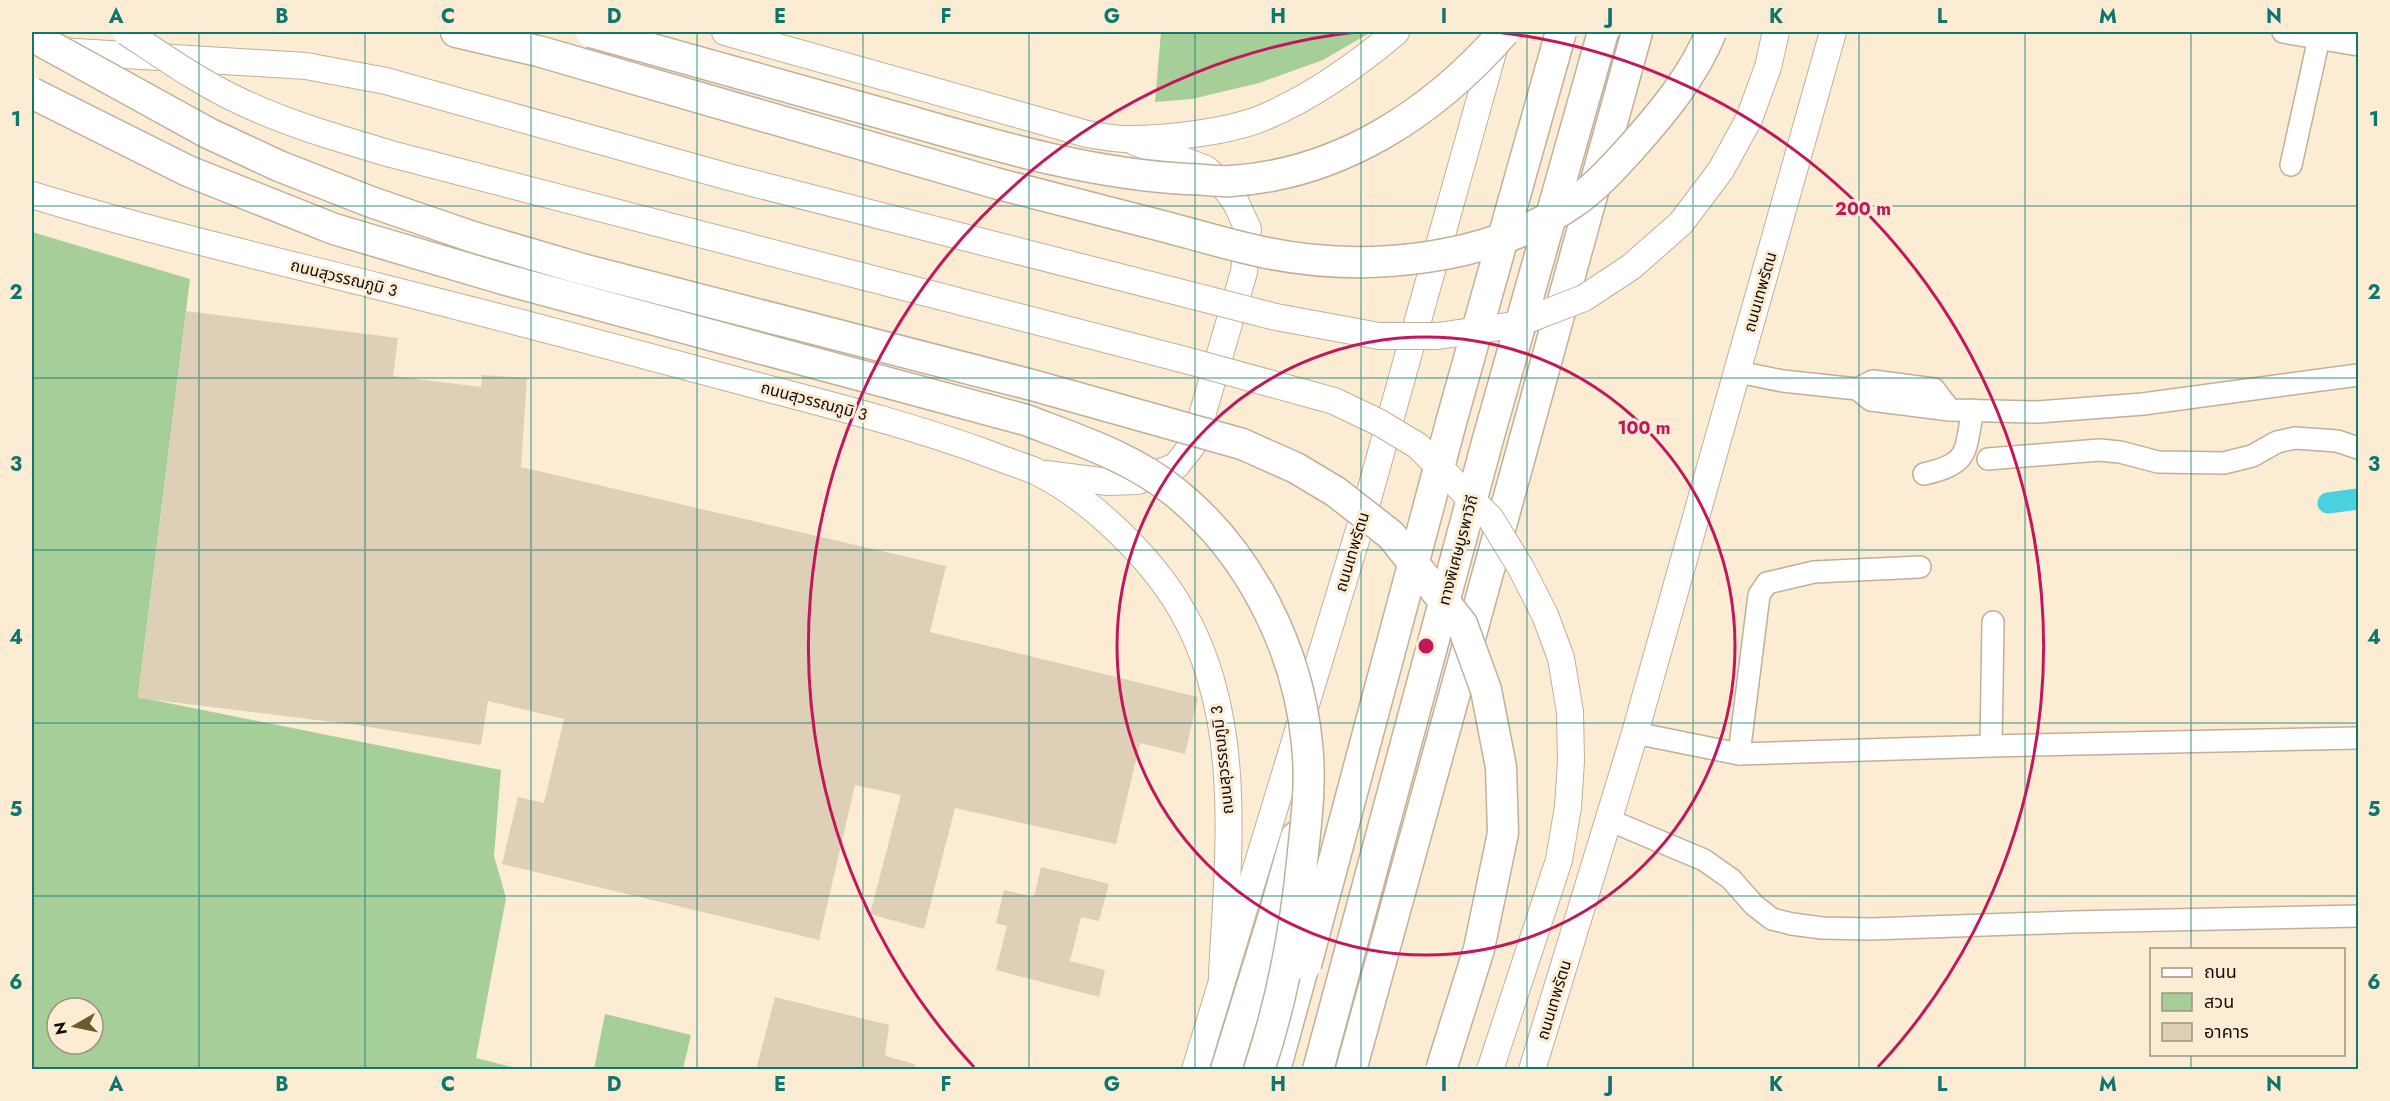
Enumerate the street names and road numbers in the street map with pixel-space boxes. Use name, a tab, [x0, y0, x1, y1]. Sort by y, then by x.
street label: ถนนเทพรัตน	[1738, 249, 1782, 335]
street label: ถนนสุวรรณภูมิ 3	[288, 254, 400, 302]
street label: ถนนสุวรรณภูมิ 3	[758, 376, 870, 426]
street label: ทางพิเศษบูรพาวิถี	[1432, 492, 1484, 608]
street label: ถนนเทพรัตน	[1329, 509, 1375, 595]
street label: ถนนสุวรรณภูมิ 3	[1205, 704, 1239, 816]
street label: ถนนเทพรัตน	[1531, 957, 1577, 1043]

